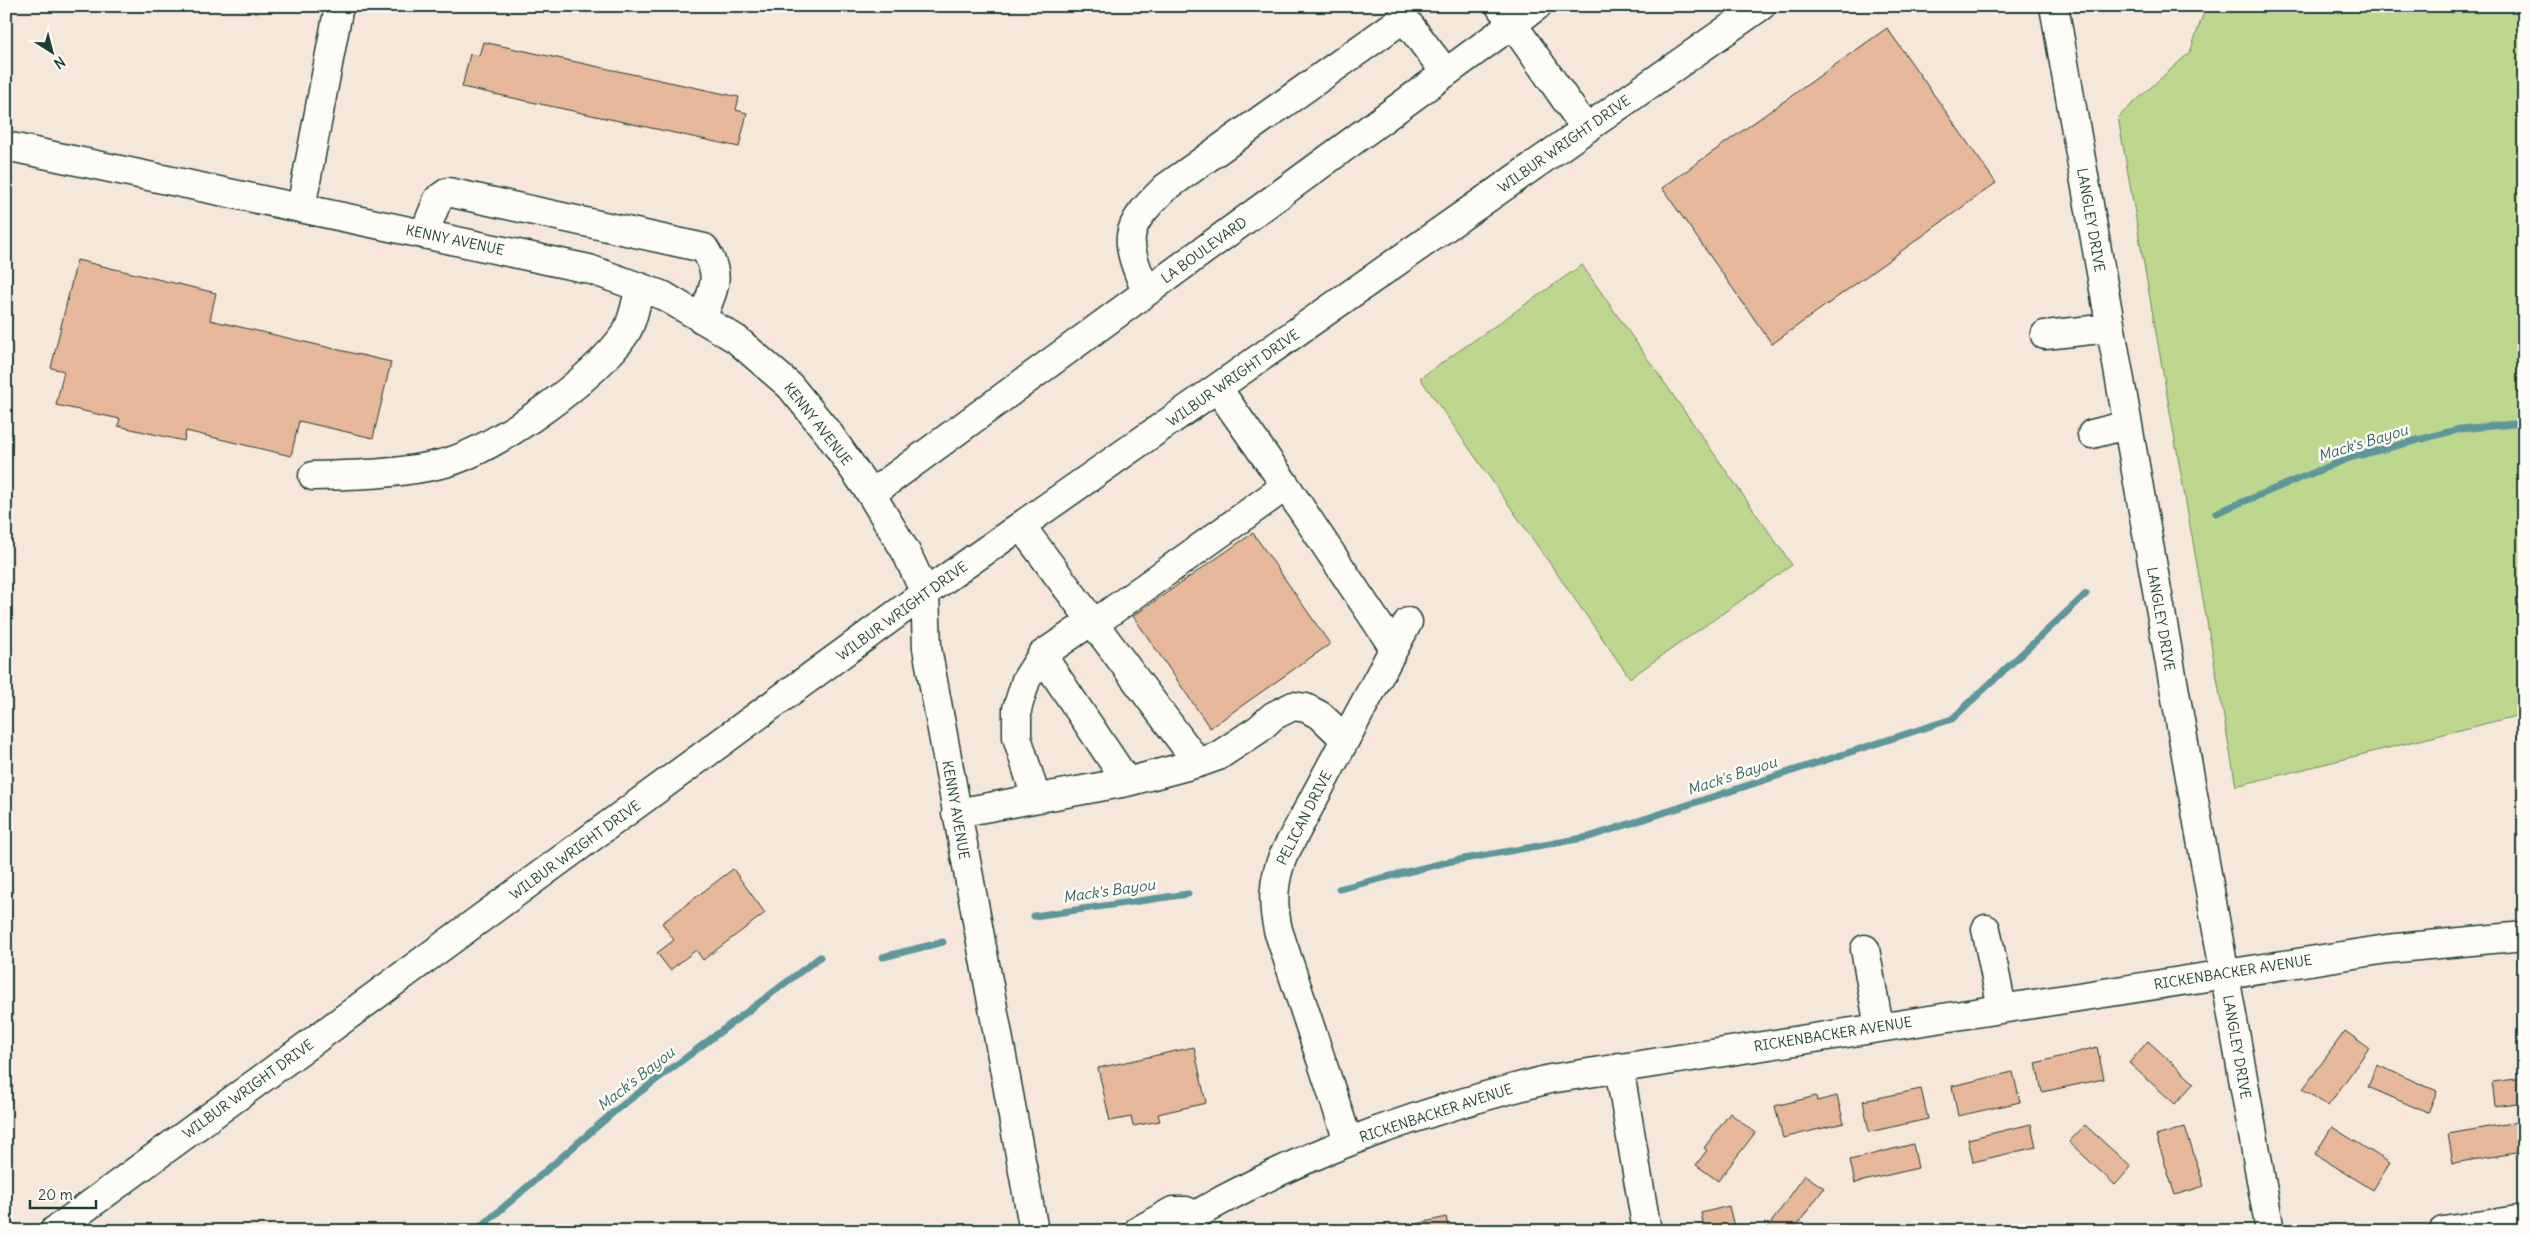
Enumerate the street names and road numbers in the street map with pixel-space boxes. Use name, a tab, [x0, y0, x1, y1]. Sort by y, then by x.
street label: WILBUR WRIGHT DRIVE	[1494, 91, 1634, 197]
street label: LANGLEY DRIVE	[2073, 167, 2109, 273]
street label: LA BOULEVARD	[1158, 213, 1250, 287]
street label: KENNY AVENUE	[404, 221, 506, 259]
street label: WILBUR WRIGHT DRIVE	[1163, 325, 1303, 431]
street label: KENNY AVENUE	[780, 379, 856, 469]
street label: WILBUR WRIGHT DRIVE	[833, 557, 971, 665]
street label: LANGLEY DRIVE	[2143, 566, 2179, 672]
street label: KENNY AVENUE	[938, 759, 974, 861]
street label: PELICAN DRIVE	[1273, 768, 1335, 868]
street label: WILBUR WRIGHT DRIVE	[506, 796, 644, 904]
street label: RICKENBACKER AVENUE	[2153, 951, 2313, 993]
street label: LANGLEY DRIVE	[2219, 994, 2255, 1100]
street label: RICKENBACKER AVENUE	[1753, 1013, 1913, 1055]
street label: WILBUR WRIGHT DRIVE	[179, 1035, 317, 1143]
street label: RICKENBACKER AVENUE	[1357, 1080, 1515, 1146]

